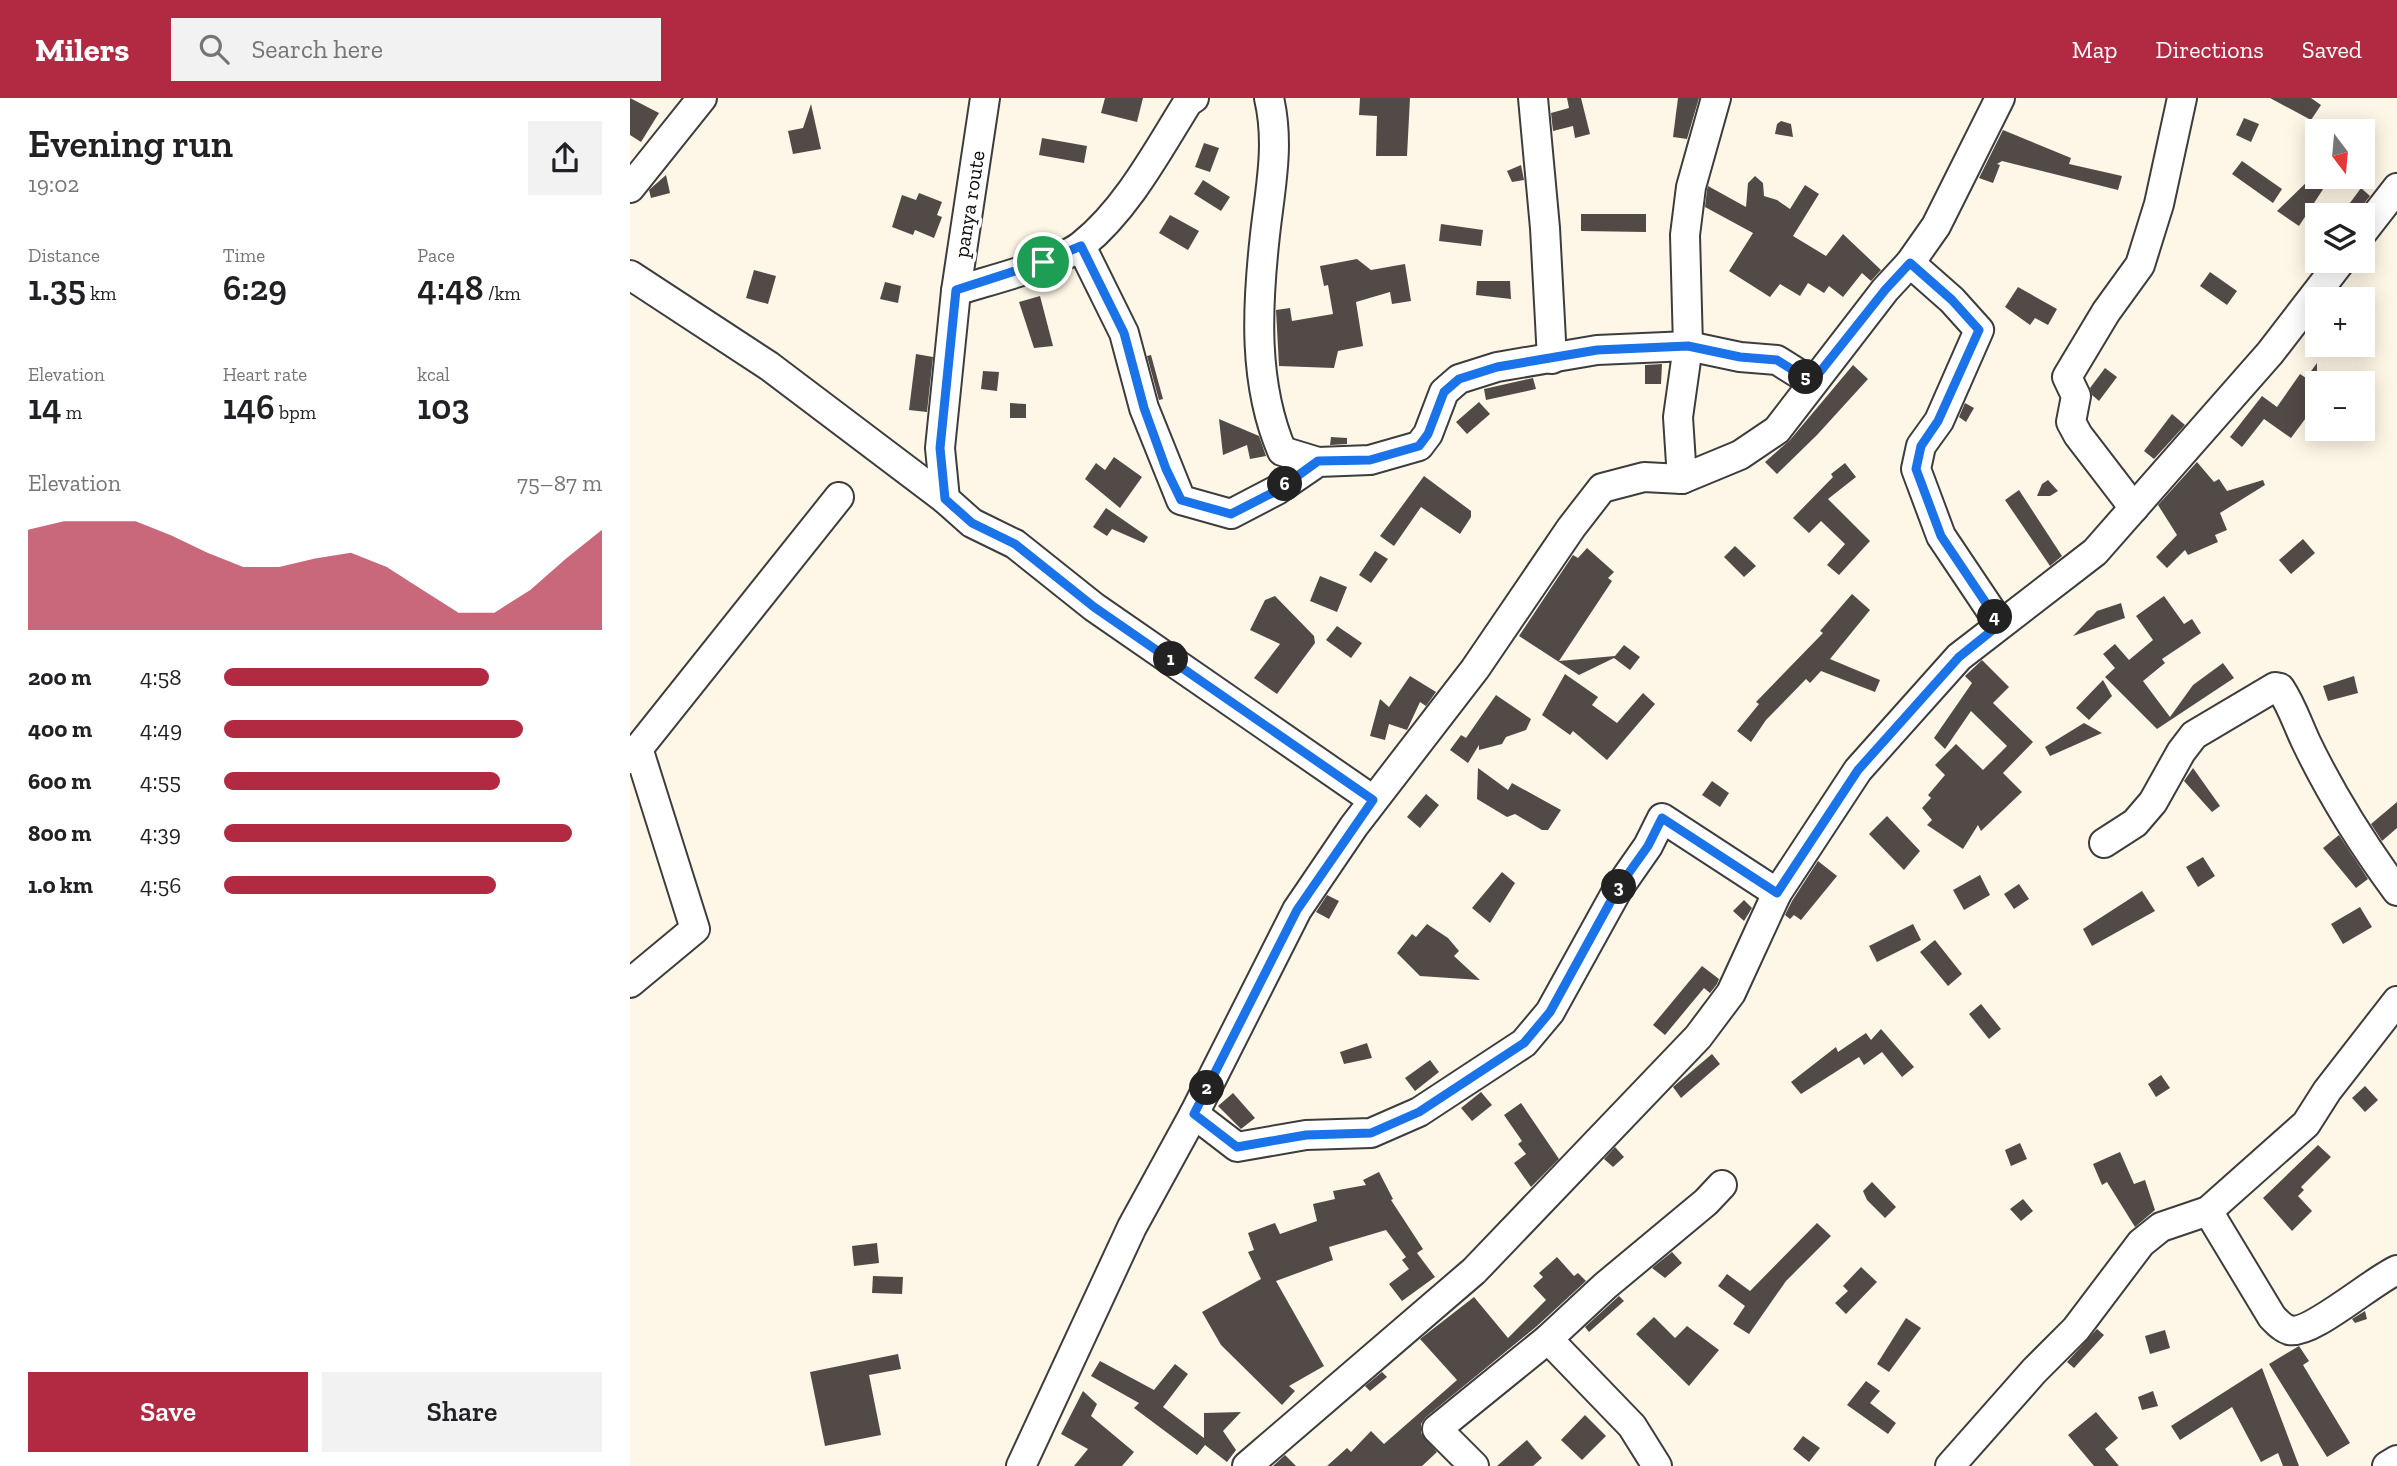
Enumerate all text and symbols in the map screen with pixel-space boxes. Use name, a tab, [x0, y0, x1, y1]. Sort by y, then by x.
search box	[171, 18, 661, 81]
text: Milers	[35, 30, 129, 69]
icon: search	[195, 30, 233, 68]
text: Search here	[251, 33, 383, 65]
text: Map	[2072, 35, 2118, 64]
text: Directions	[2156, 35, 2264, 64]
text: Saved	[2302, 35, 2362, 64]
north arrow	[2305, 119, 2375, 189]
map controls	[2305, 119, 2375, 441]
text: Evening run	[28, 121, 233, 167]
button: share	[528, 121, 602, 195]
street label: panya route	[948, 149, 990, 259]
text: 19:02	[28, 170, 79, 198]
button: layers	[2305, 203, 2375, 273]
pin	[1013, 232, 1073, 292]
icon: arrive	[1024, 243, 1062, 281]
text: Distance	[28, 244, 100, 267]
text: Time	[223, 244, 265, 267]
text: Pace	[417, 244, 455, 267]
text: 1.35	[28, 267, 86, 309]
text: 6:29	[223, 267, 287, 309]
text: 4:48	[417, 267, 484, 309]
text: km	[86, 282, 116, 305]
text: /km	[484, 282, 521, 305]
button: +	[2305, 287, 2375, 357]
pin: 5	[1788, 360, 1824, 394]
text: Elevation	[28, 363, 105, 386]
text: Heart rate	[223, 363, 307, 386]
text: kcal	[417, 363, 450, 386]
text: 5	[1801, 365, 1810, 388]
button: −	[2305, 371, 2375, 441]
text: 14	[28, 386, 61, 428]
text: 146	[223, 386, 275, 428]
text: 103	[417, 386, 469, 428]
text: m	[61, 401, 82, 424]
text: bpm	[275, 401, 316, 424]
pin: 6	[1268, 466, 1302, 502]
text: Elevation	[28, 469, 121, 497]
text: 75–87 m	[517, 469, 602, 497]
text: 6	[1279, 472, 1290, 495]
pin: 4	[1978, 600, 2012, 634]
text: 4	[1989, 605, 2000, 628]
pin: 1	[1154, 642, 1188, 676]
text: 1	[1167, 647, 1174, 670]
text: 200 m	[28, 663, 91, 691]
text: 4:58	[140, 663, 182, 691]
text: 400 m	[28, 715, 92, 743]
text: 4:49	[140, 715, 182, 743]
text: 600 m	[28, 767, 91, 795]
text: 4:55	[140, 767, 181, 795]
text: 800 m	[28, 819, 91, 847]
text: 4:39	[140, 819, 181, 847]
pin: 3	[1602, 870, 1636, 904]
text: 1.0 km	[28, 871, 93, 899]
text: 4:56	[140, 871, 182, 899]
text: 3	[1613, 875, 1624, 898]
pin: 2	[1190, 1070, 1224, 1105]
text: 2	[1201, 1076, 1212, 1099]
button: Save	[28, 1372, 308, 1452]
button: Share	[322, 1372, 602, 1452]

